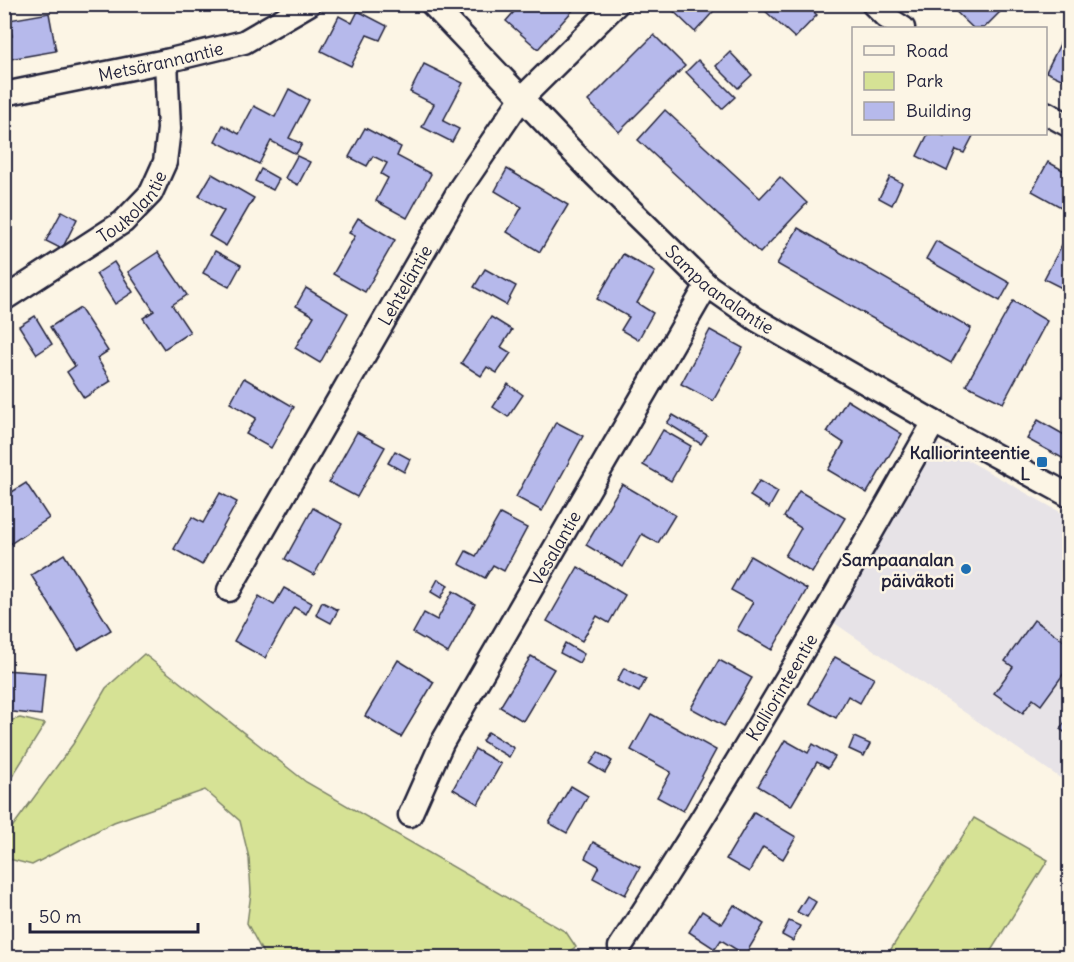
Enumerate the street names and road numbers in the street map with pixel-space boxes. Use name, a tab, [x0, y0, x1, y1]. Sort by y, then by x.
street label: Metsärannantie	[96, 36, 225, 86]
street label: Toukolantie	[92, 167, 171, 247]
street label: Sampaanalantie	[661, 239, 778, 339]
street label: Lehteläntie	[372, 241, 437, 329]
street label: Vesalantie	[524, 506, 586, 590]
street label: Kalliorinteentie	[741, 629, 822, 745]

